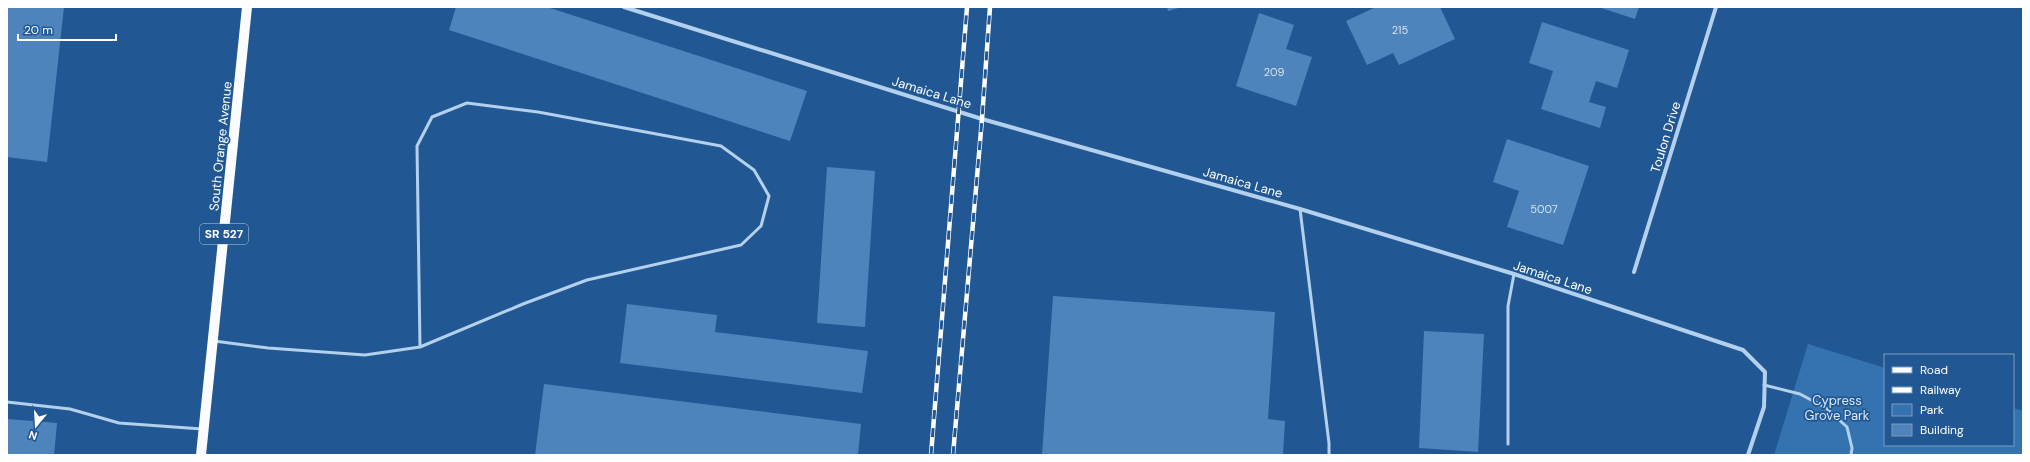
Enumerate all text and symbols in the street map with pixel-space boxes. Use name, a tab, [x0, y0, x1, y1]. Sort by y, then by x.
scale bar	[18, 16, 116, 42]
text: 20 m	[24, 22, 53, 38]
house number: 215	[1392, 23, 1409, 37]
house number: 209	[1264, 65, 1284, 79]
street label: Jamaica Lane	[890, 72, 974, 113]
street label: South Orange Avenue	[205, 80, 236, 212]
street label: Toulon Drive	[1647, 99, 1684, 175]
street label: Jamaica Lane	[1201, 163, 1285, 202]
house number: 5007	[1530, 202, 1558, 216]
road number: SR 527	[200, 224, 248, 244]
street label: Jamaica Lane	[1511, 257, 1595, 298]
legend	[1884, 354, 2014, 446]
text: Road	[1920, 362, 1948, 378]
text: Railway	[1920, 382, 1961, 398]
park label: Cypress Grove Park	[1805, 392, 1870, 424]
text: Park	[1920, 402, 1944, 418]
north arrow	[16, 406, 56, 446]
text: Building	[1920, 422, 1964, 438]
text: N	[27, 428, 39, 443]

